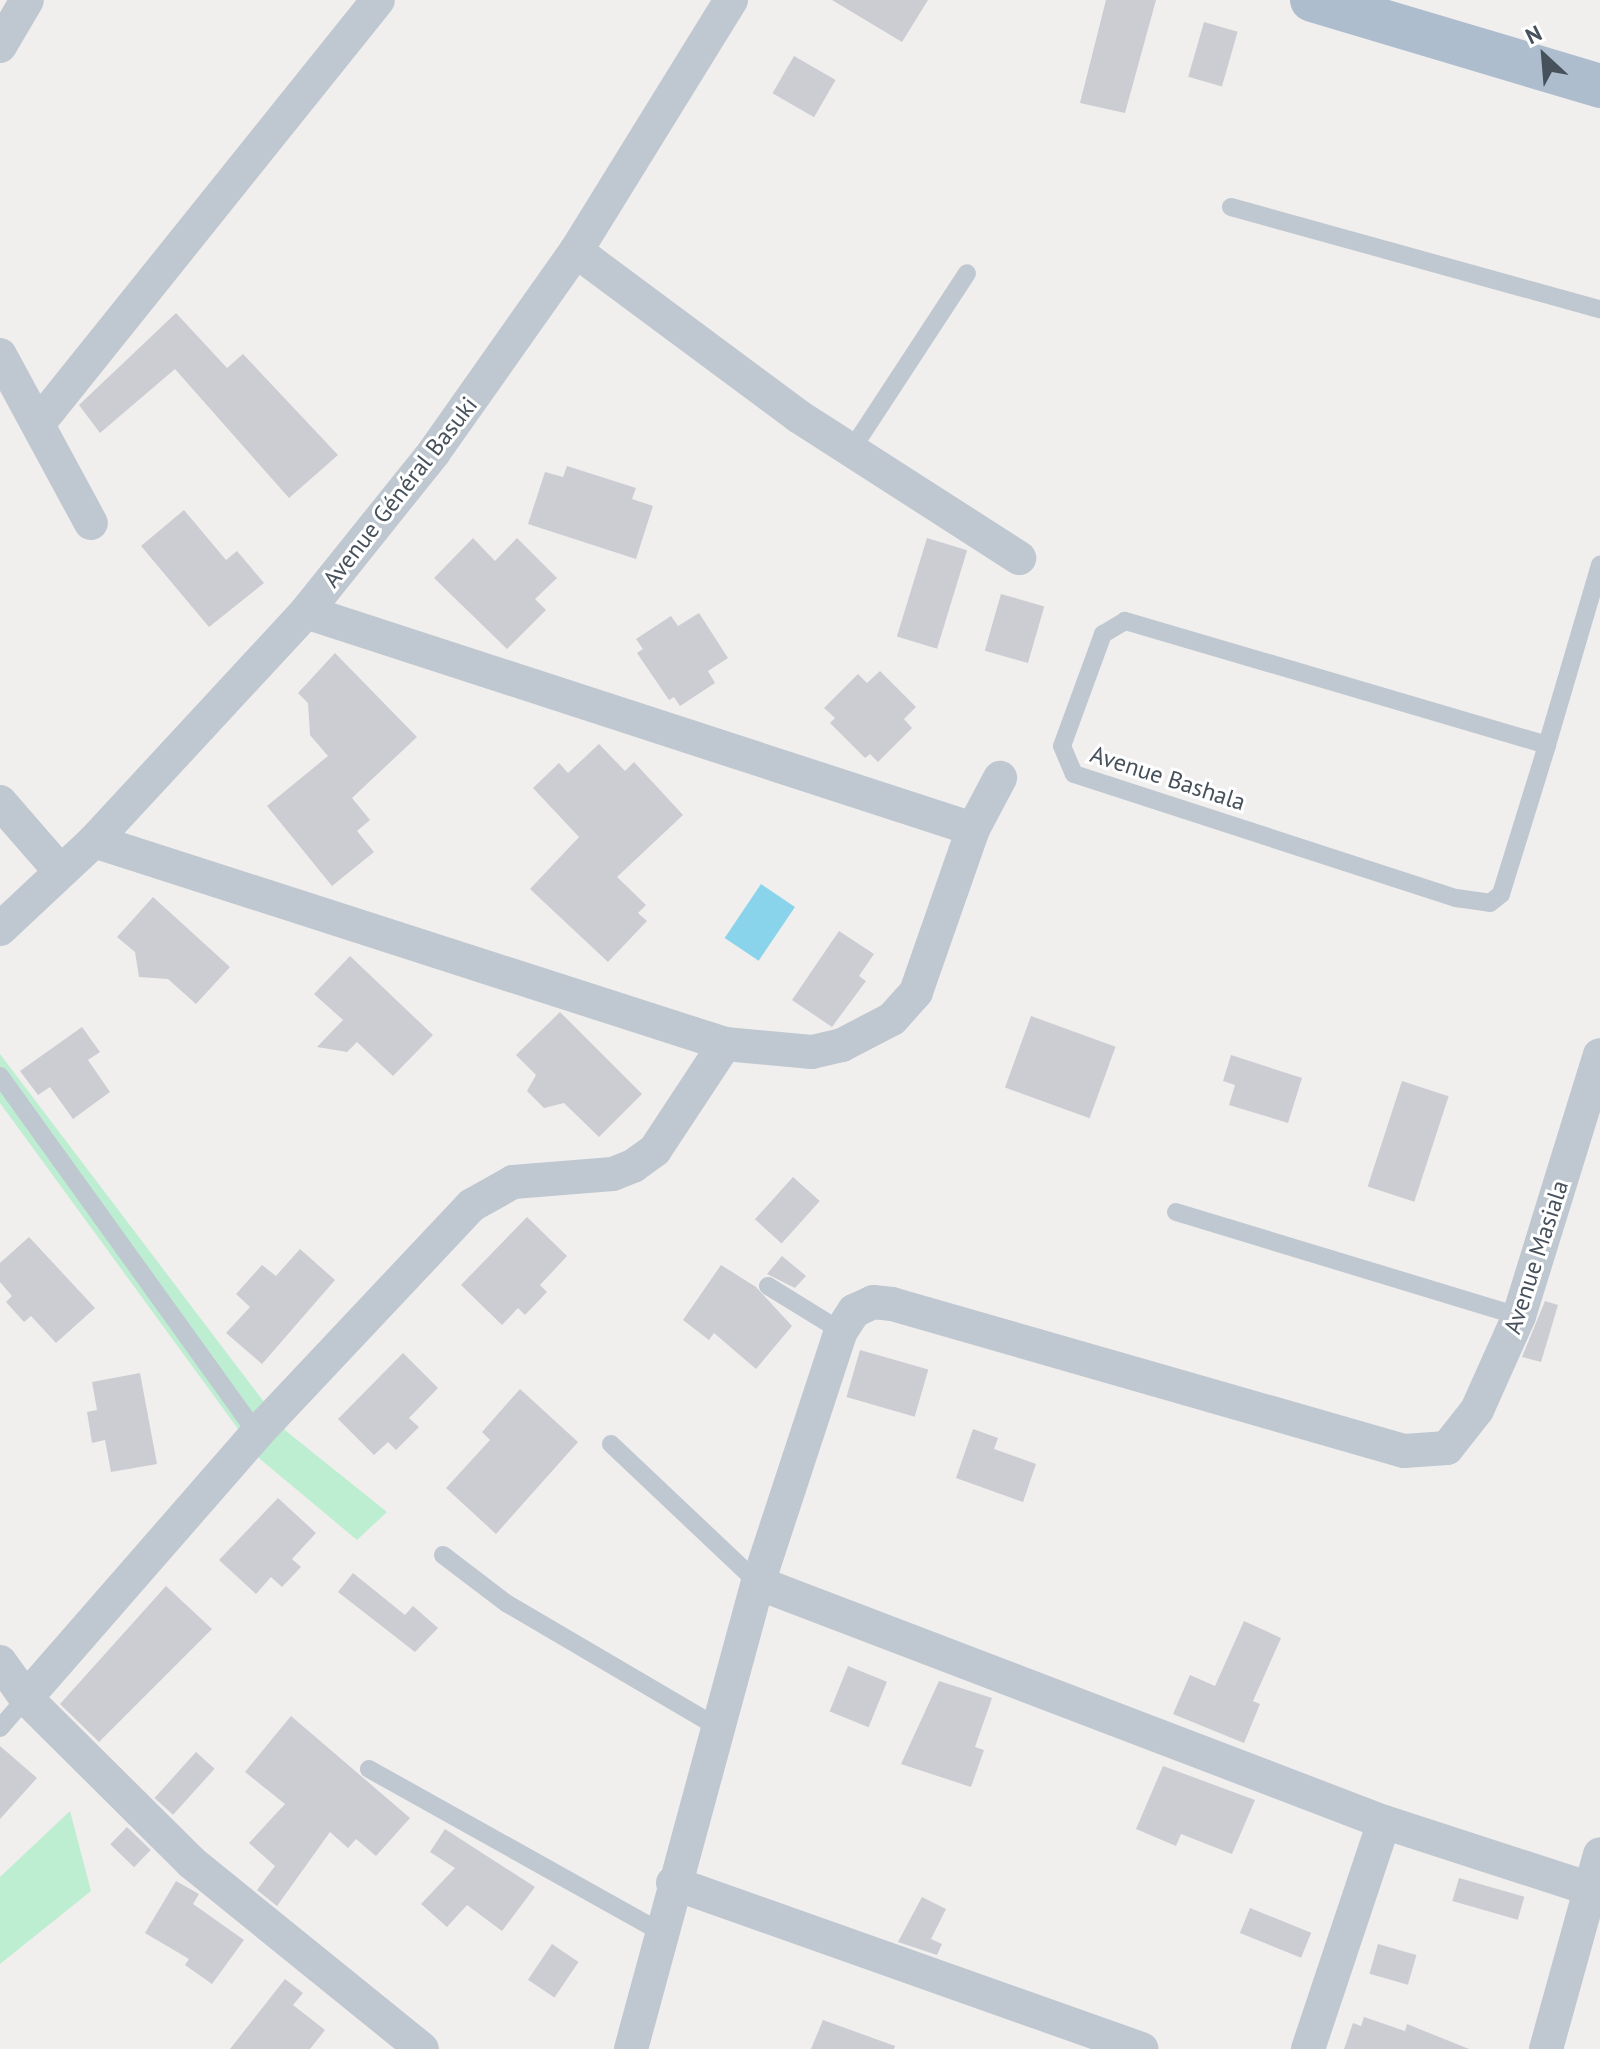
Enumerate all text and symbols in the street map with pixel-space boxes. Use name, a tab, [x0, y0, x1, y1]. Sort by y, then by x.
north arrow	[1504, 16, 1584, 96]
text: N	[1521, 19, 1546, 50]
street label: Avenue Général Basuki	[317, 391, 483, 593]
street label: Avenue Bashala	[1087, 739, 1249, 817]
street label: Avenue Masiala	[1498, 1177, 1574, 1337]

